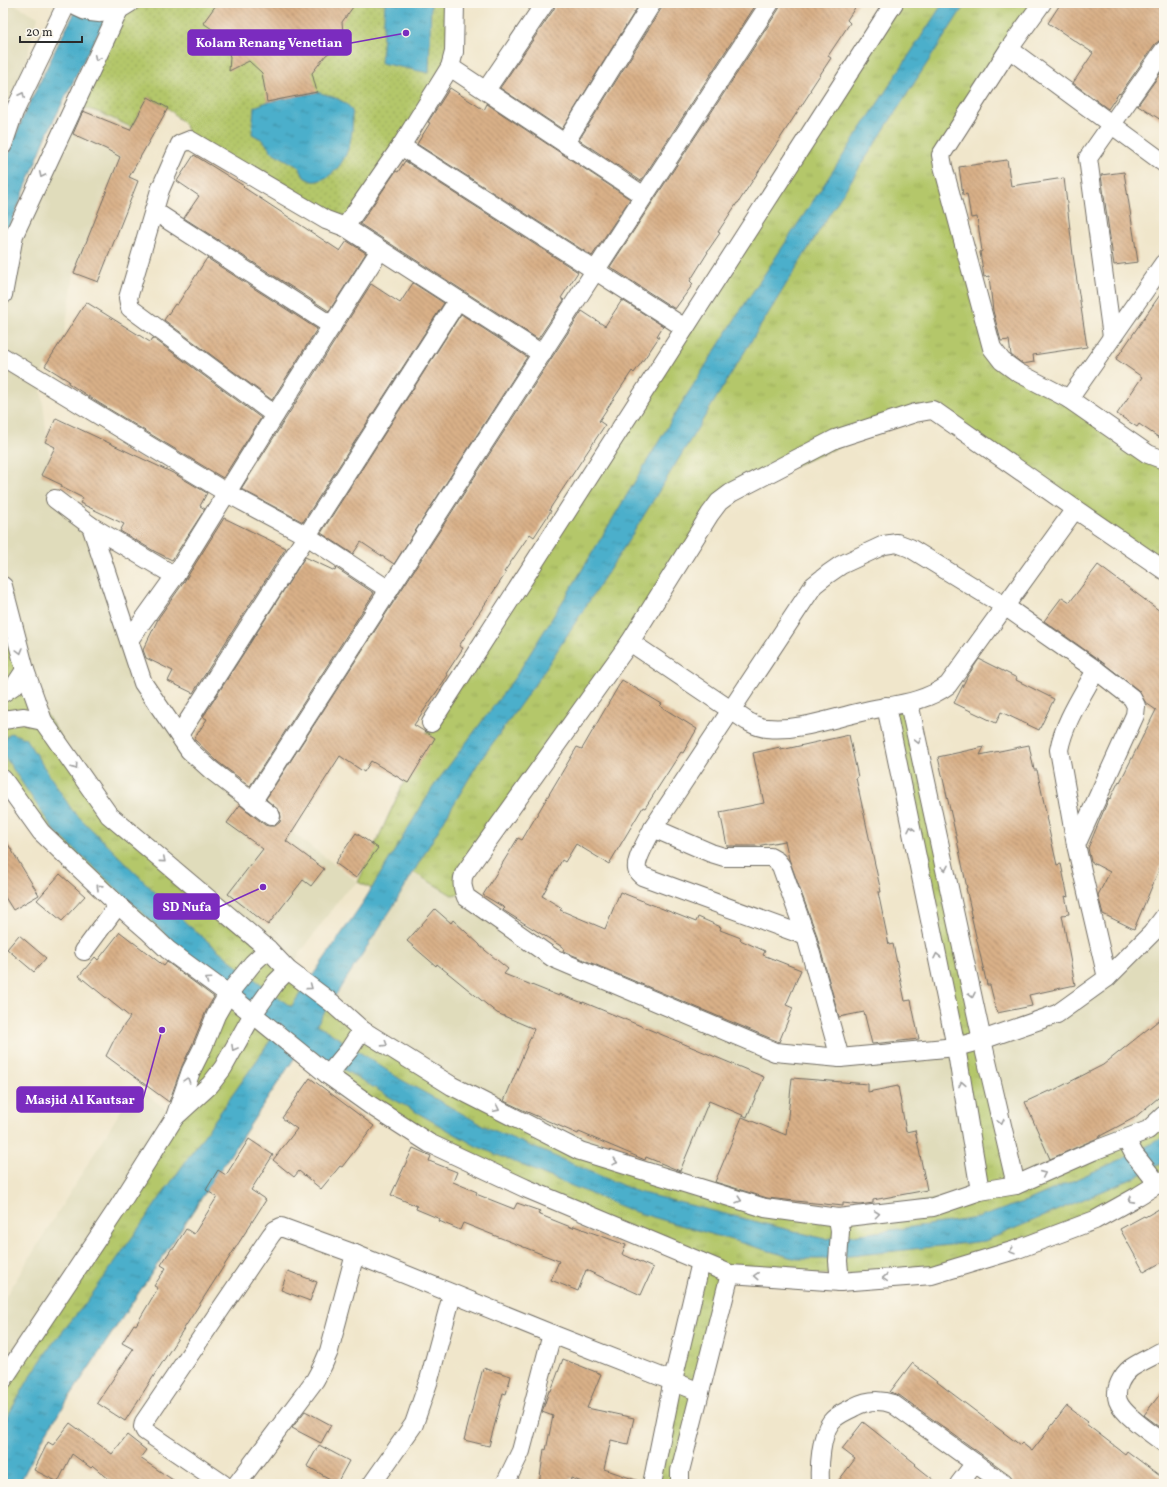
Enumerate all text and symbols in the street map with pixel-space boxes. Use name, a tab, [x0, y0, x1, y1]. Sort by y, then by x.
scale bar	[20, 18, 82, 44]
text: 20 m	[26, 25, 53, 41]
callout: Kolam Renang Venetian	[188, 30, 351, 55]
text: Kolam Renang Venetian	[196, 35, 343, 53]
one-way arrow	[94, 53, 102, 61]
one-way arrow	[17, 92, 25, 100]
one-way arrow	[39, 171, 47, 179]
one-way arrow	[15, 647, 24, 654]
one-way arrow	[913, 738, 921, 744]
one-way arrow	[70, 762, 77, 769]
one-way arrow	[908, 826, 916, 832]
one-way arrow	[158, 856, 166, 863]
one-way arrow	[940, 865, 948, 871]
one-way arrow	[96, 884, 104, 892]
callout: SD Nufa	[154, 894, 219, 919]
text: SD Nufa	[163, 899, 211, 917]
one-way arrow	[934, 953, 942, 959]
one-way arrow	[205, 977, 212, 985]
one-way arrow	[305, 982, 312, 989]
one-way arrow	[968, 992, 976, 998]
one-way arrow	[380, 1039, 387, 1046]
one-way arrow	[231, 1044, 238, 1051]
one-way arrow	[183, 1077, 191, 1084]
one-way arrow	[958, 1081, 967, 1087]
callout: Masjid Al Kautsar	[17, 1087, 143, 1112]
text: Masjid Al Kautsar	[25, 1092, 135, 1110]
one-way arrow	[493, 1104, 500, 1112]
one-way arrow	[997, 1119, 1005, 1125]
one-way arrow	[611, 1157, 618, 1166]
one-way arrow	[1039, 1170, 1046, 1178]
one-way arrow	[736, 1195, 743, 1204]
one-way arrow	[1128, 1196, 1135, 1203]
one-way arrow	[874, 1210, 880, 1219]
one-way arrow	[1008, 1246, 1015, 1255]
one-way arrow	[753, 1271, 759, 1280]
one-way arrow	[882, 1274, 888, 1283]

